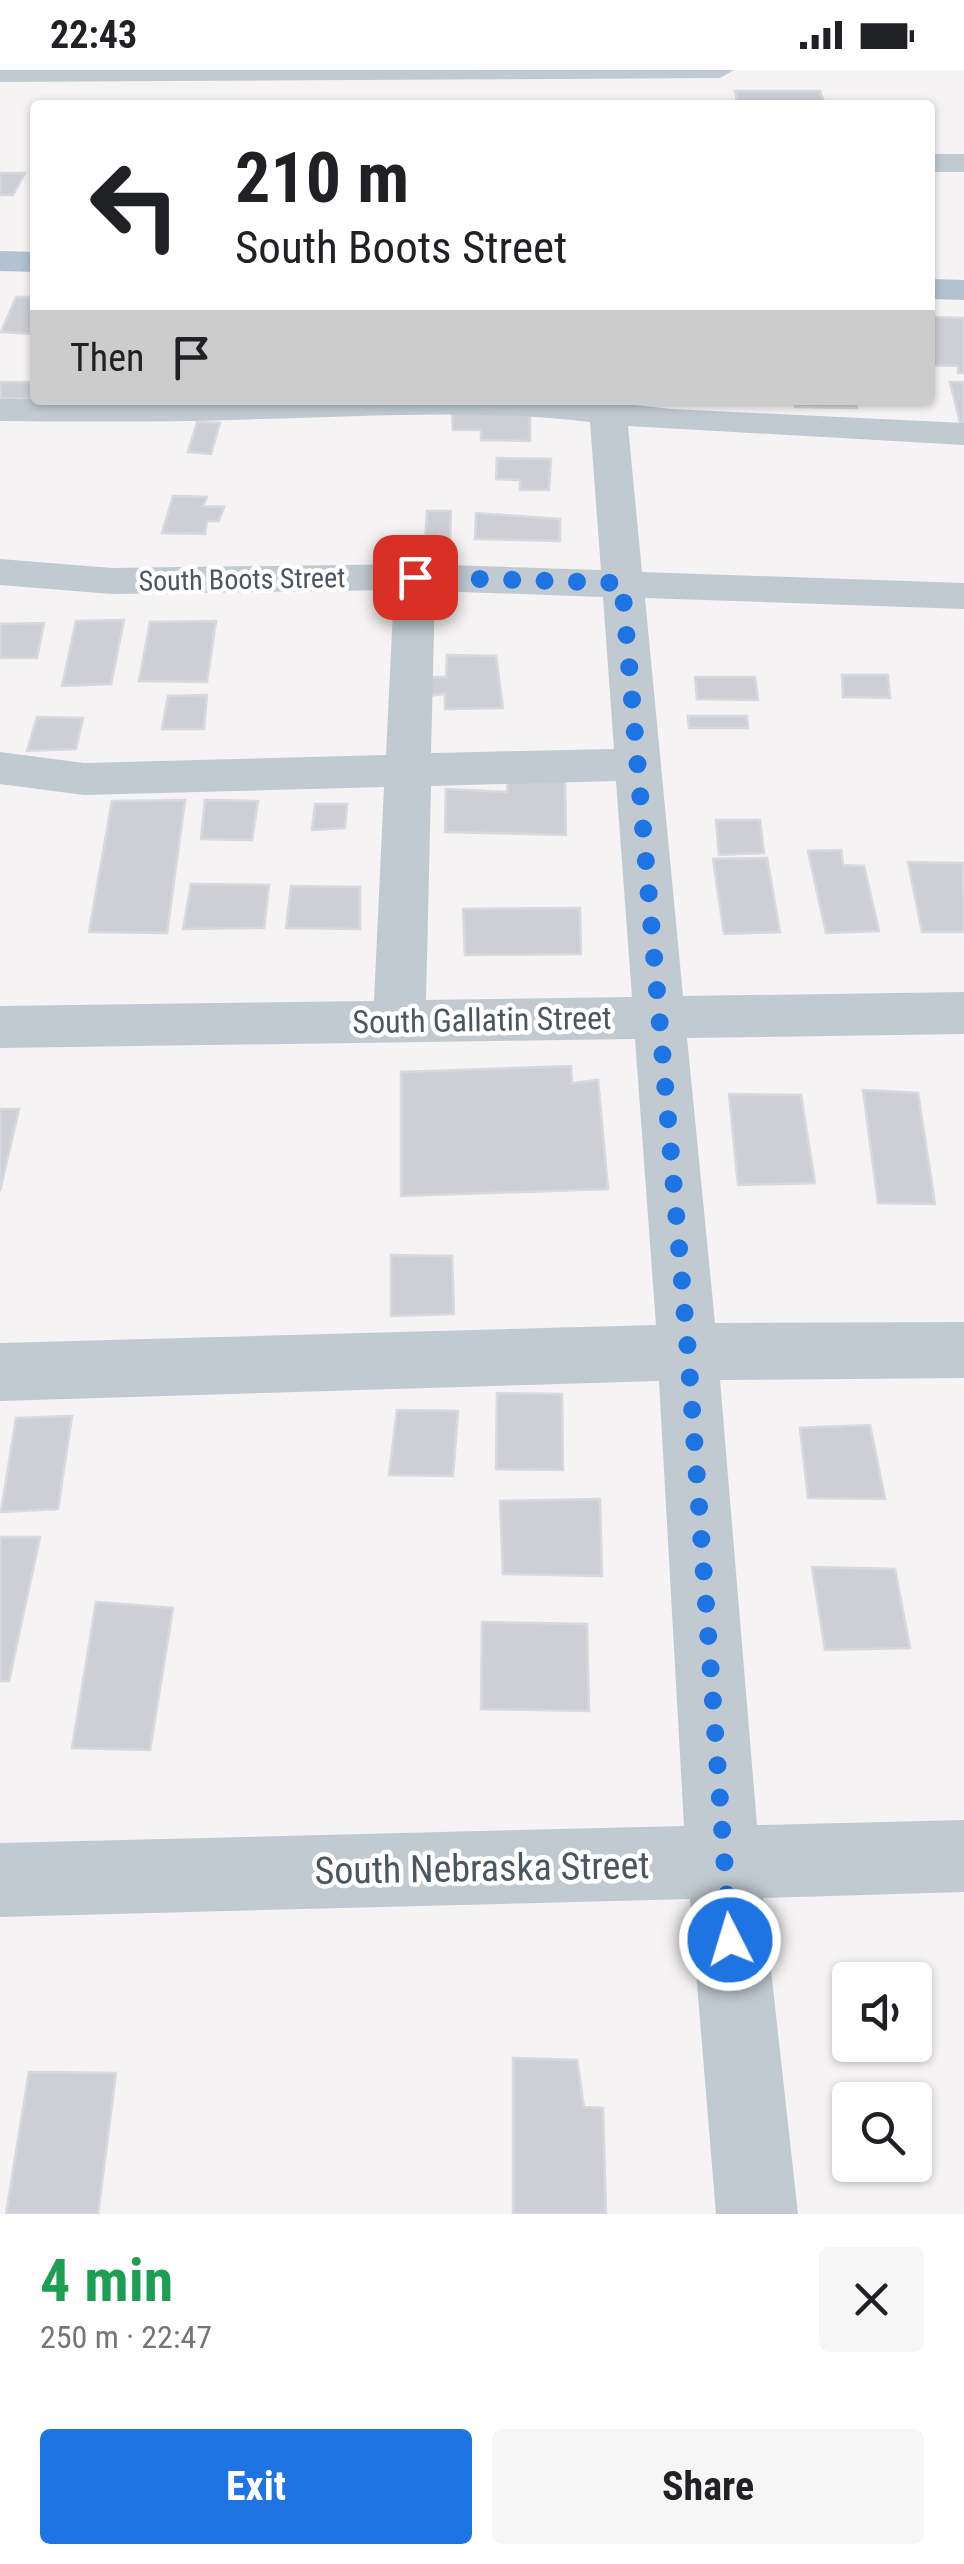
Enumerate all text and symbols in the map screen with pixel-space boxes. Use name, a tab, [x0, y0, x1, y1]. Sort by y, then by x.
text: 22:43	[50, 13, 137, 57]
text: 210 m	[235, 137, 409, 219]
icon: left	[70, 140, 200, 270]
text: South Boots Street	[235, 221, 567, 274]
icon: arrive	[164, 330, 219, 385]
text: Then	[70, 336, 144, 380]
pin	[373, 535, 458, 620]
icon: arrive	[388, 550, 443, 605]
street label: South Boots Street	[138, 561, 346, 598]
street label: South Gallatin Street	[352, 999, 612, 1041]
street label: South Nebraska Street	[314, 1843, 650, 1893]
position arrow	[678, 1888, 782, 1992]
map controls	[832, 1962, 932, 2182]
button: sound	[832, 1962, 932, 2062]
button: search	[832, 2082, 932, 2182]
text: 4 min	[40, 2245, 173, 2316]
button: close	[819, 2247, 924, 2352]
text: 250 m · 22:47	[40, 2318, 212, 2356]
button: Exit	[40, 2429, 472, 2544]
button: Share	[492, 2429, 924, 2544]

